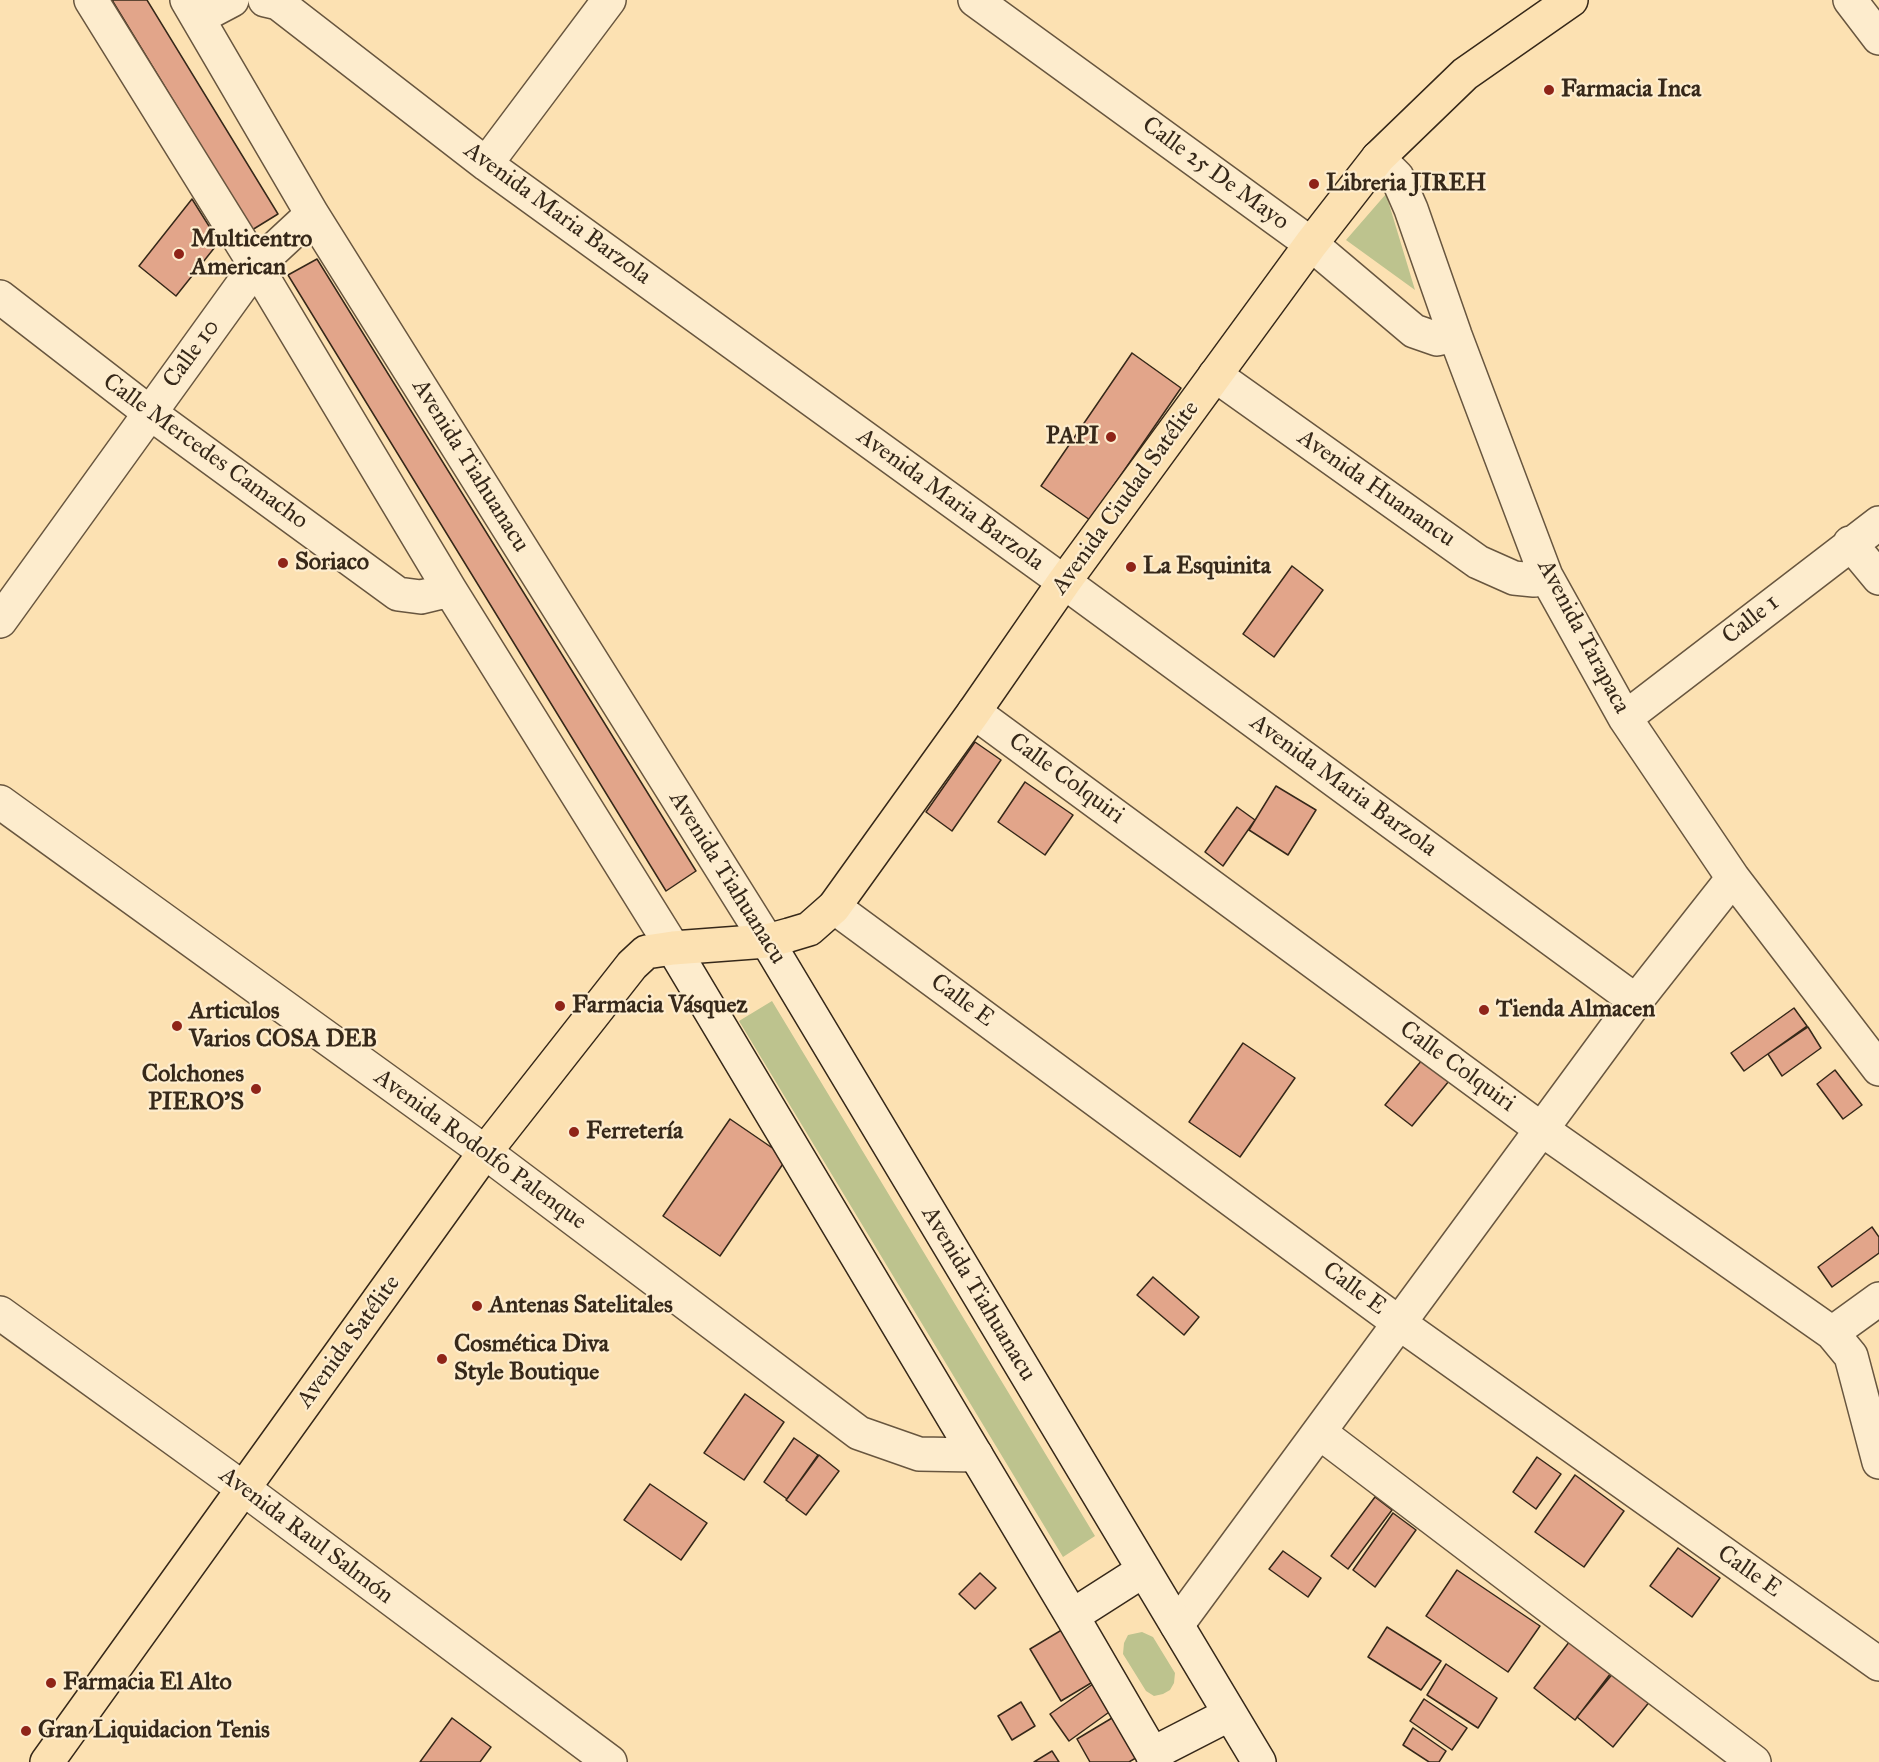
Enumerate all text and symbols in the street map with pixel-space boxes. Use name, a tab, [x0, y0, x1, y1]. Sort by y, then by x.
place label: Farmacia Inca	[1561, 76, 1701, 104]
marker: Farmacia Inca	[1542, 83, 1556, 97]
street label: Calle 25 De Mayo	[1136, 111, 1294, 237]
street label: Avenida Maria Barzola	[458, 137, 656, 291]
place label: Libreria JIREH	[1326, 170, 1486, 198]
marker: Libreria JIREH	[1307, 177, 1321, 191]
place label: Multicentro American	[191, 226, 312, 282]
marker: Multicentro American	[172, 247, 186, 261]
street label: Calle 10	[157, 314, 227, 394]
street label: Calle Mercedes Camacho	[97, 368, 313, 536]
street label: Avenida Tiahuanacu	[405, 374, 535, 558]
street label: Avenida Ciudad Satélite	[1046, 396, 1206, 600]
street label: Avenida Maria Barzola	[851, 423, 1049, 577]
place label: PAPI	[1046, 423, 1099, 451]
street label: Avenida Huanancu	[1292, 424, 1460, 554]
marker: PAPI	[1104, 430, 1118, 444]
place label: Soriaco	[295, 549, 369, 577]
place label: La Esquinita	[1143, 553, 1271, 581]
street label: Avenida Tarapaca	[1530, 555, 1636, 719]
marker: Soriaco	[276, 556, 290, 570]
marker: La Esquinita	[1124, 560, 1138, 574]
street label: Calle 1	[1717, 589, 1785, 651]
street label: Avenida Maria Barzola	[1244, 709, 1442, 863]
street label: Calle Colquiri	[1003, 727, 1129, 831]
street label: Avenida Tiahuanacu	[662, 786, 792, 970]
street label: Calle E	[925, 968, 999, 1034]
place label: Farmacia Vásquez	[572, 992, 748, 1020]
place label: Tienda Almacen	[1496, 996, 1655, 1024]
place label: Articulos Varios COSA DEB	[189, 998, 377, 1054]
marker: Farmacia Vásquez	[553, 999, 567, 1013]
marker: Tienda Almacen	[1477, 1003, 1491, 1017]
street label: Calle Colquiri	[1394, 1015, 1520, 1119]
marker: Articulos Varios COSA DEB	[170, 1019, 184, 1033]
place label: Colchones PIERO'S	[142, 1061, 244, 1117]
street label: Avenida Rodolfo Palenque	[368, 1063, 592, 1237]
marker: Colchones PIERO'S	[249, 1082, 263, 1096]
place label: Ferretería	[586, 1118, 683, 1146]
marker: Ferretería	[567, 1125, 581, 1139]
street label: Avenida Tiahuanacu	[915, 1201, 1041, 1387]
street label: Calle E	[1317, 1256, 1391, 1322]
street label: Avenida Satélite	[291, 1270, 407, 1414]
place label: Antenas Satelitales	[489, 1292, 673, 1320]
marker: Antenas Satelitales	[470, 1299, 484, 1313]
place label: Cosmética Diva Style Boutique	[454, 1331, 609, 1387]
marker: Cosmética Diva Style Boutique	[435, 1352, 449, 1366]
street label: Avenida Raul Salmón	[213, 1461, 399, 1611]
street label: Calle E	[1711, 1540, 1787, 1604]
place label: Farmacia El Alto	[63, 1669, 232, 1697]
marker: Farmacia El Alto	[44, 1676, 58, 1690]
place label: Gran Liquidacion Tenis	[38, 1717, 270, 1745]
marker: Gran Liquidacion Tenis	[19, 1724, 33, 1738]

